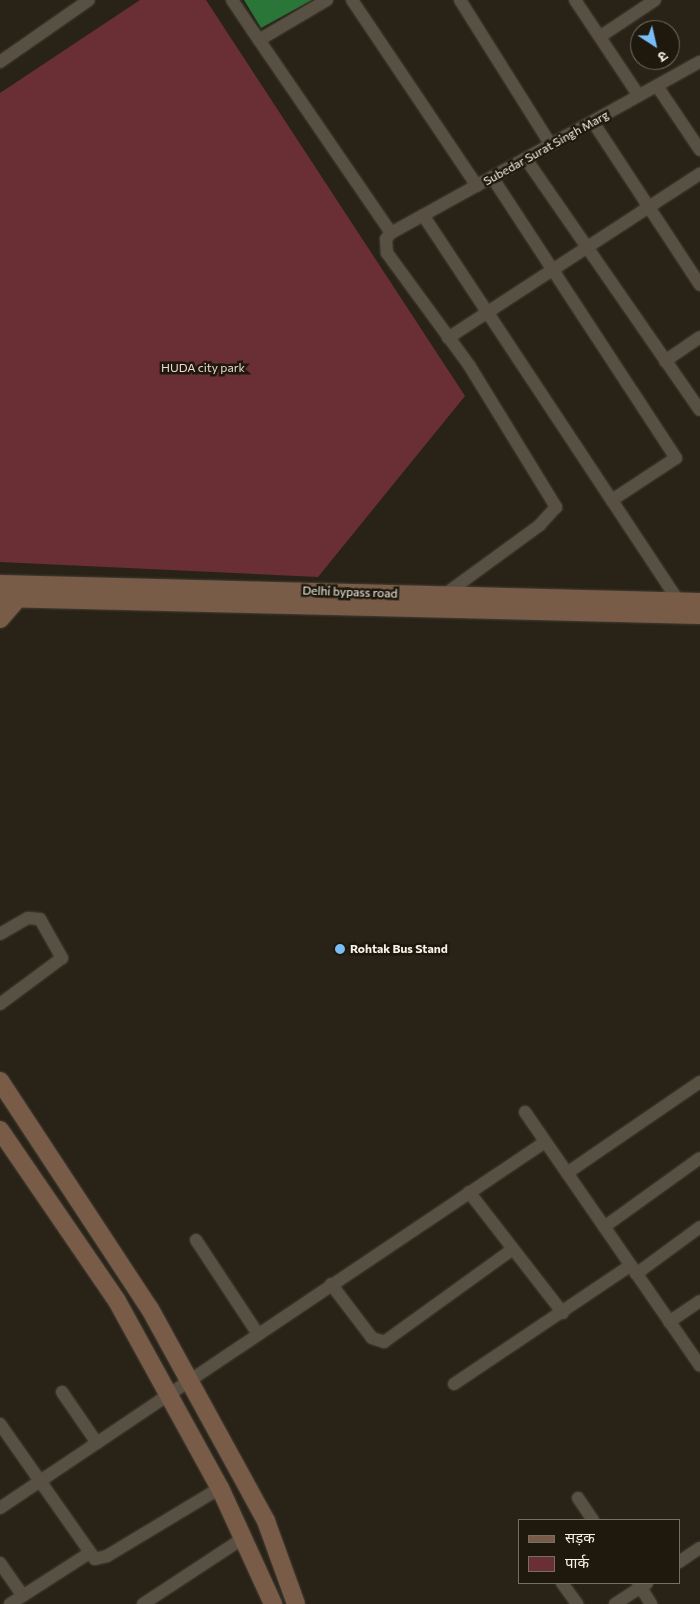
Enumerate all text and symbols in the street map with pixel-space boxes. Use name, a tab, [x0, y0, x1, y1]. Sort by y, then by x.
north arrow	[630, 20, 680, 70]
text: उ	[655, 48, 672, 66]
street label: Subedar Surat Singh Marg	[481, 108, 611, 188]
park label: HUDA city park	[161, 361, 245, 375]
street label: Delhi bypass road	[302, 583, 398, 601]
place label: Rohtak Bus Stand	[350, 942, 448, 956]
marker: Rohtak Bus Stand	[334, 943, 346, 955]
legend	[518, 1519, 680, 1584]
text: सड़क	[565, 1528, 595, 1546]
text: पार्क	[565, 1553, 589, 1571]

